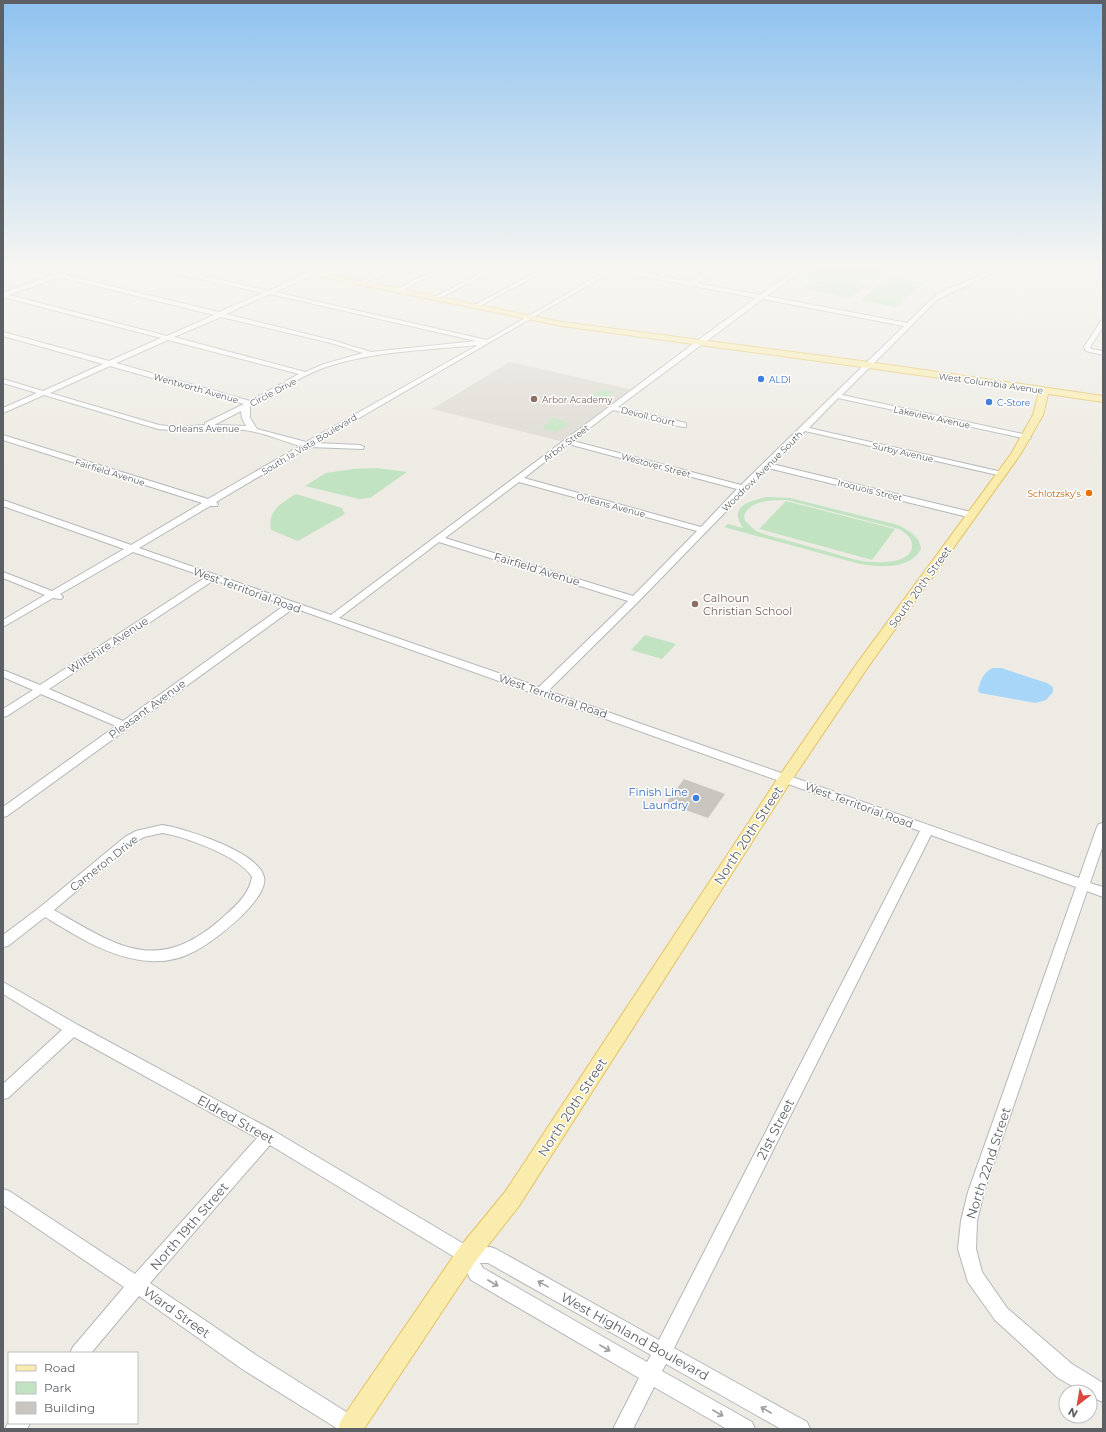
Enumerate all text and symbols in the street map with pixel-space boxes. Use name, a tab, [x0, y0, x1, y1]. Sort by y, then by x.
street label: West Columbia Avenue	[938, 370, 1044, 396]
street label: Wentworth Avenue	[152, 371, 240, 406]
marker: ALDI	[756, 374, 766, 384]
place label: ALDI	[769, 374, 791, 385]
street label: Circle Drive	[248, 375, 299, 409]
marker: Arbor Academy	[529, 394, 539, 404]
place label: Arbor Academy	[542, 394, 612, 405]
marker: C-Store	[984, 397, 994, 407]
place label: C-Store	[997, 397, 1031, 408]
street label: Devoll Court	[620, 404, 677, 428]
street label: Lakeview Avenue	[893, 404, 972, 431]
street label: South la Vista Boulevard	[259, 411, 359, 477]
street label: Arbor Street	[541, 422, 592, 464]
street label: Orleans Avenue	[169, 423, 240, 434]
street label: Woodrow Avenue South	[719, 428, 805, 514]
street label: Surby Avenue	[871, 440, 935, 464]
street label: Westover Street	[620, 450, 692, 480]
street label: Fairfield Avenue	[74, 456, 147, 488]
street label: Iroquois Street	[837, 477, 904, 503]
place label: Schlotzsky's	[1027, 488, 1082, 499]
marker: Schlotzsky's	[1084, 488, 1094, 498]
street label: Orleans Avenue	[575, 491, 647, 520]
street label: South 20th Street	[886, 543, 955, 631]
street label: Fairfield Avenue	[492, 549, 582, 589]
street label: West Territorial Road	[191, 564, 303, 616]
place label: Calhoun Christian School	[703, 591, 792, 618]
marker: Calhoun Christian School	[690, 599, 700, 609]
street label: Wiltshire Avenue	[65, 614, 151, 676]
street label: West Territorial Road	[497, 671, 609, 721]
street label: Pleasant Avenue	[106, 676, 189, 742]
street label: West Territorial Road	[803, 779, 915, 831]
street label: North 20th Street	[710, 783, 786, 887]
place label: Finish Line Laundry	[628, 785, 688, 812]
marker: Finish Line Laundry	[691, 793, 701, 803]
street label: Cameron Drive	[67, 832, 141, 894]
street label: North 20th Street	[534, 1055, 610, 1159]
street label: Eldred Street	[195, 1091, 277, 1147]
street label: 21st Street	[753, 1096, 797, 1162]
street label: North 22nd Street	[962, 1105, 1014, 1221]
street label: North 19th Street	[147, 1179, 231, 1273]
one-way arrow	[487, 1279, 499, 1287]
one-way arrow	[537, 1279, 549, 1287]
street label: Ward Street	[140, 1283, 214, 1341]
street label: West Highland Boulevard	[558, 1289, 712, 1383]
one-way arrow	[599, 1344, 611, 1352]
legend	[8, 1352, 138, 1424]
text: Road	[44, 1360, 75, 1375]
text: Park	[44, 1380, 72, 1395]
north arrow	[1058, 1384, 1098, 1424]
text: Building	[44, 1400, 95, 1415]
text: N	[1065, 1404, 1080, 1421]
one-way arrow	[760, 1405, 772, 1413]
one-way arrow	[712, 1409, 724, 1417]

